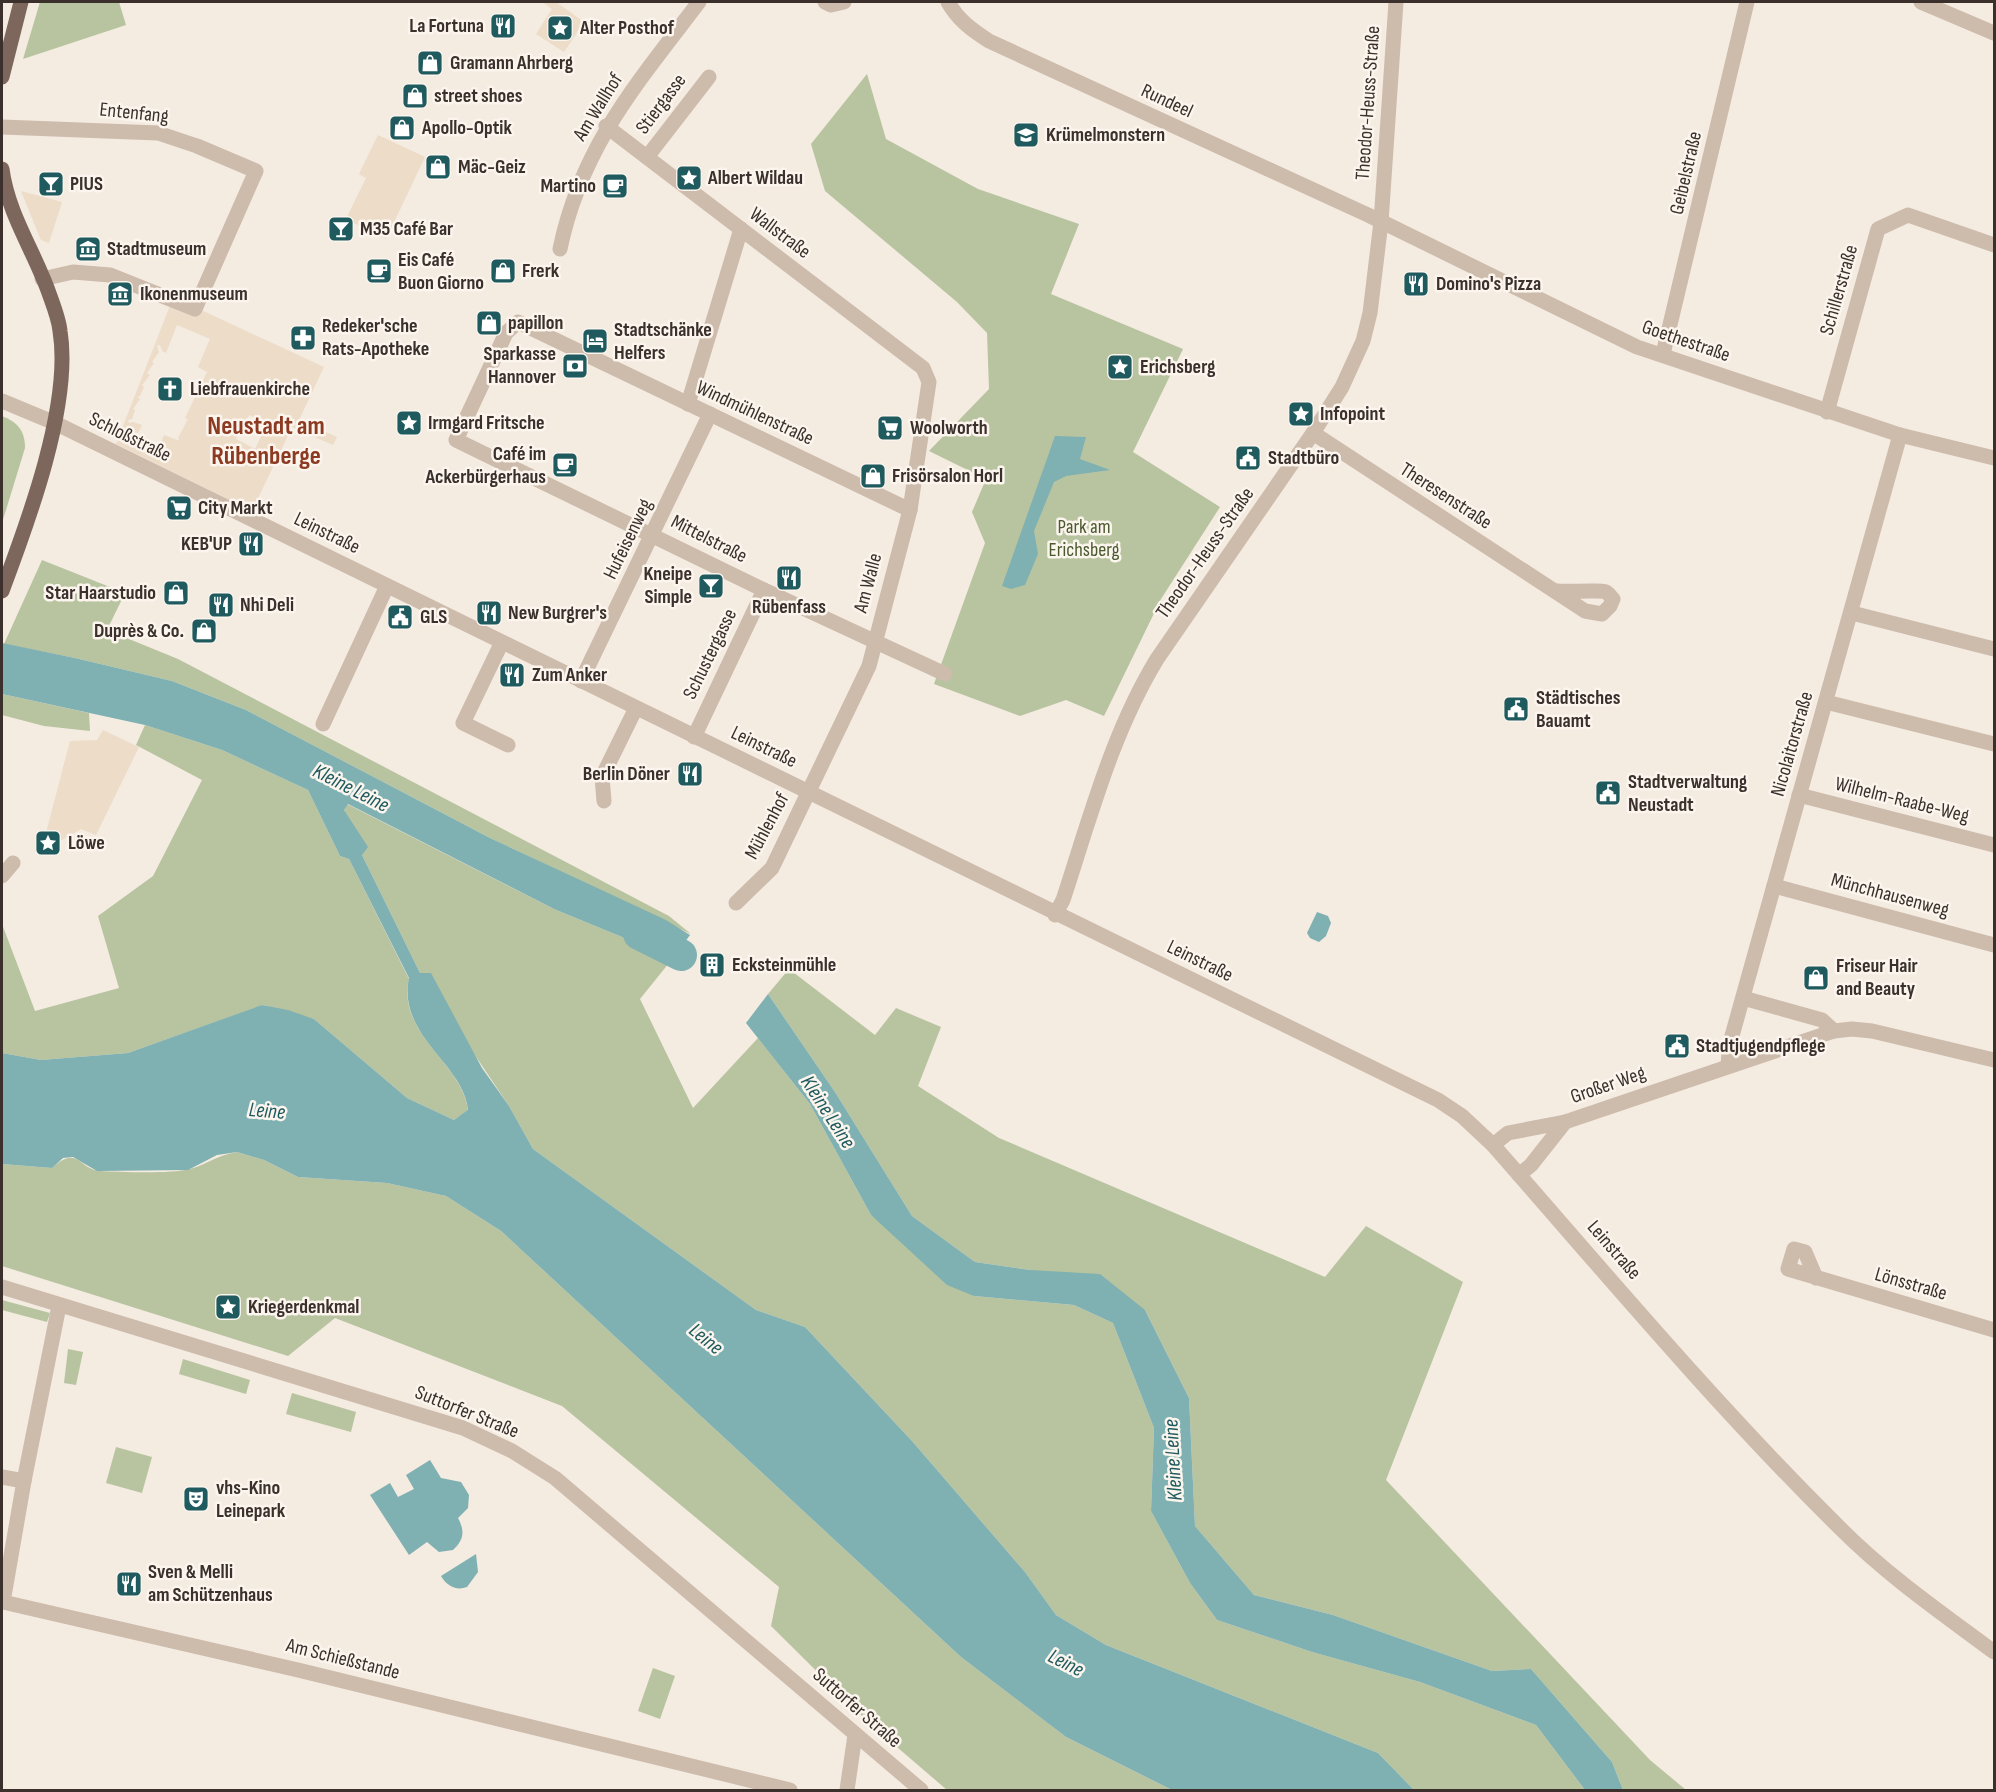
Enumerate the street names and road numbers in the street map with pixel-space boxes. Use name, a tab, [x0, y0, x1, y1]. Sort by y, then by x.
street label: Theodor-Heuss-Straße	[1351, 25, 1385, 181]
street label: Am Wallhof	[567, 69, 628, 146]
street label: Stiergasse	[631, 69, 691, 139]
street label: Rundeel	[1137, 79, 1197, 123]
street label: Entenfang	[98, 97, 170, 129]
street label: Geibelstraße	[1665, 129, 1707, 217]
street label: Wallstraße	[745, 202, 815, 264]
street label: Schillerstraße	[1815, 242, 1863, 338]
street label: Goethestraße	[1639, 315, 1733, 367]
street label: Windmühlenstraße	[693, 375, 817, 451]
street label: Schloßstraße	[85, 407, 175, 467]
street label: Theresenstraße	[1396, 457, 1496, 535]
street label: Theodor-Heuss-Straße	[1151, 483, 1259, 623]
street label: Hufeisenweg	[598, 495, 658, 583]
street label: Leinstraße	[290, 507, 364, 559]
street label: Mittelstraße	[667, 510, 751, 568]
street label: Am Walle	[848, 551, 887, 616]
street label: Schustergasse	[678, 605, 742, 703]
street label: Nicolaitorstraße	[1766, 689, 1818, 799]
street label: Leinstraße	[727, 721, 801, 773]
street label: Wilhelm-Raabe-Weg	[1833, 772, 1971, 828]
street label: Mühlenhof	[740, 789, 795, 863]
street label: Münchhausenweg	[1828, 868, 1952, 922]
street label: Leinstraße	[1163, 935, 1237, 987]
street label: Großer Weg	[1567, 1061, 1649, 1109]
street label: Leinstraße	[1582, 1216, 1646, 1284]
street label: Lönsstraße	[1872, 1262, 1950, 1306]
street label: Suttorfer Straße	[412, 1380, 522, 1444]
street label: Am Schießstande	[283, 1633, 402, 1685]
street label: Suttorfer Straße	[808, 1663, 906, 1753]

